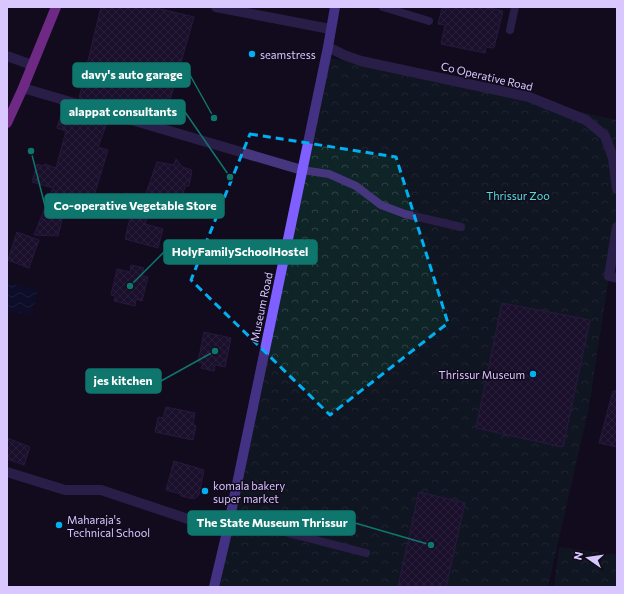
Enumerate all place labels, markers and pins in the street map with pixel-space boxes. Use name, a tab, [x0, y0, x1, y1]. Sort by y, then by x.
place label: seamstress	[260, 48, 316, 61]
marker: seamstress	[247, 49, 257, 59]
callout: davy's auto garage	[73, 63, 190, 87]
callout: alappat consultants	[61, 100, 185, 124]
callout: Co-operative Vegetable Store	[45, 194, 224, 218]
callout: HolyFamilySchoolHostel	[164, 240, 317, 264]
place label: Thrissur Museum	[439, 368, 525, 381]
callout: jes kitchen	[86, 369, 161, 393]
marker: Thrissur Museum	[528, 369, 538, 379]
place label: komala bakery super market	[213, 479, 285, 505]
marker: komala bakery super market	[200, 486, 210, 496]
callout: The State Museum Thrissur	[188, 511, 355, 535]
place label: Maharaja's Technical School	[67, 513, 150, 539]
marker: Maharaja's Technical School	[54, 520, 64, 530]

